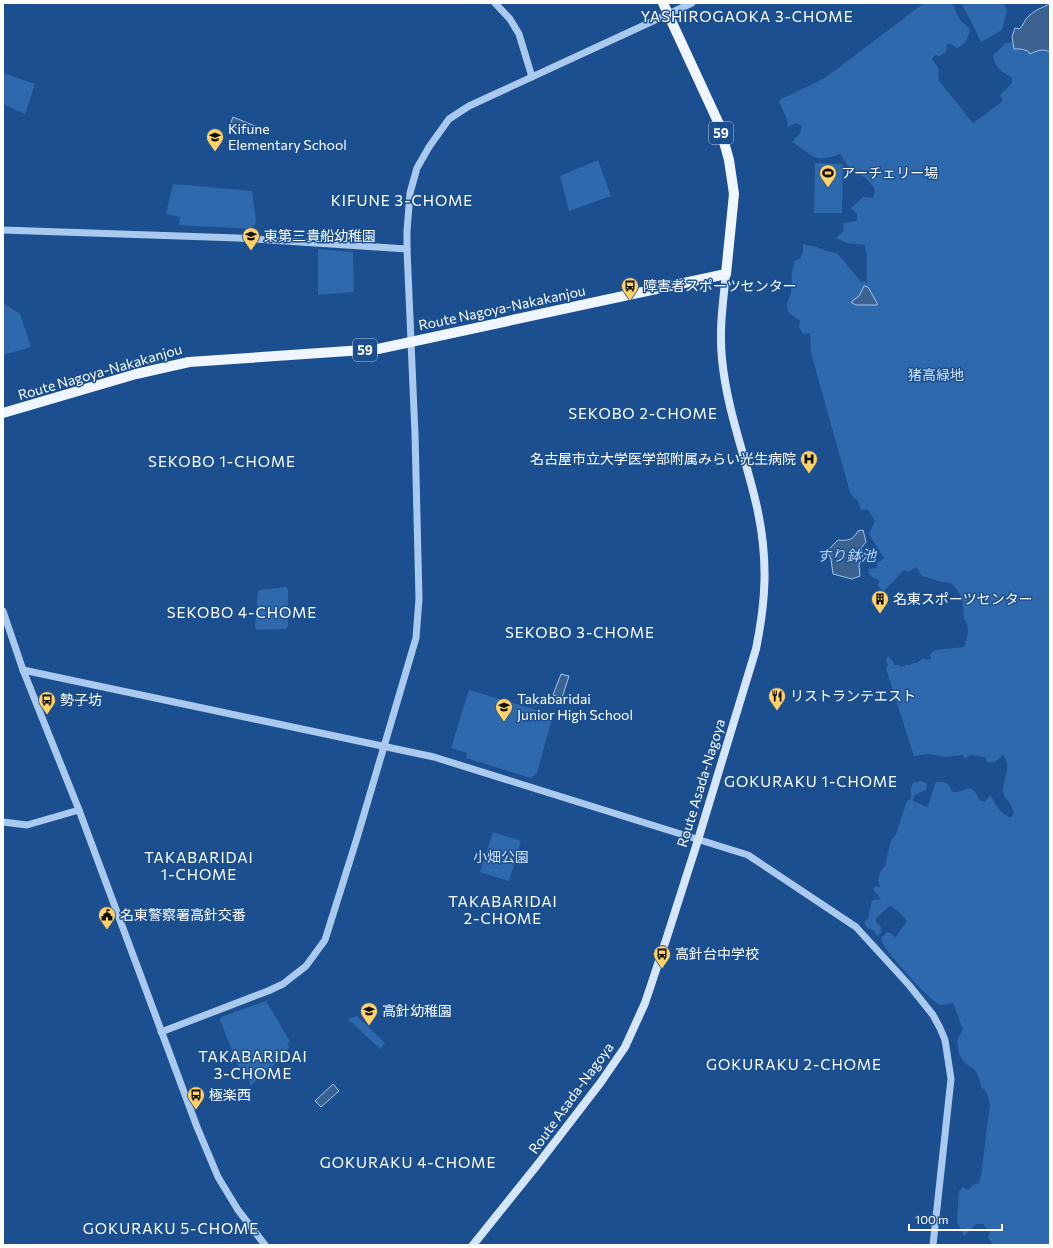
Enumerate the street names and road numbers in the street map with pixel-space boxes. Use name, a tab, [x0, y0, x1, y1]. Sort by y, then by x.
road number: 59	[709, 122, 733, 144]
street label: Route Nagoya-Nakakanjou	[417, 282, 587, 334]
road number: 59	[353, 339, 377, 361]
street label: Route Nagoya-Nakakanjou	[16, 340, 184, 403]
street label: Route Asada-Nagoya	[673, 717, 728, 849]
street label: Route Asada-Nagoya	[525, 1039, 617, 1157]

